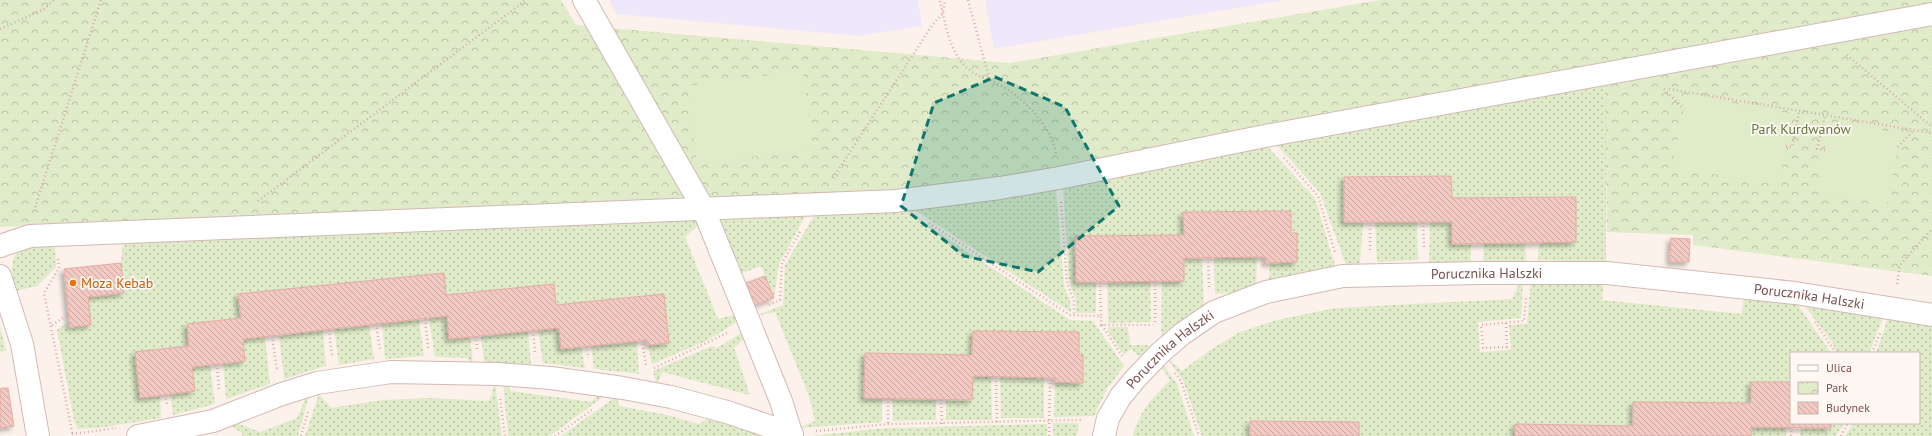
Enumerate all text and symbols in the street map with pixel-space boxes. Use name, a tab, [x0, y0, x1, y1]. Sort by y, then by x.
park label: Park Kurdwanów	[1751, 120, 1851, 138]
street label: Porucznika Halszki	[1431, 264, 1542, 283]
place label: Moza Kebab	[81, 274, 153, 292]
marker: Moza Kebab	[68, 278, 78, 288]
street label: Porucznika Halszki	[1753, 280, 1866, 313]
street label: Porucznika Halszki	[1122, 306, 1217, 392]
legend	[1790, 352, 1920, 424]
text: Ulica	[1826, 360, 1852, 375]
text: Park	[1826, 380, 1848, 395]
text: Budynek	[1826, 400, 1870, 415]

